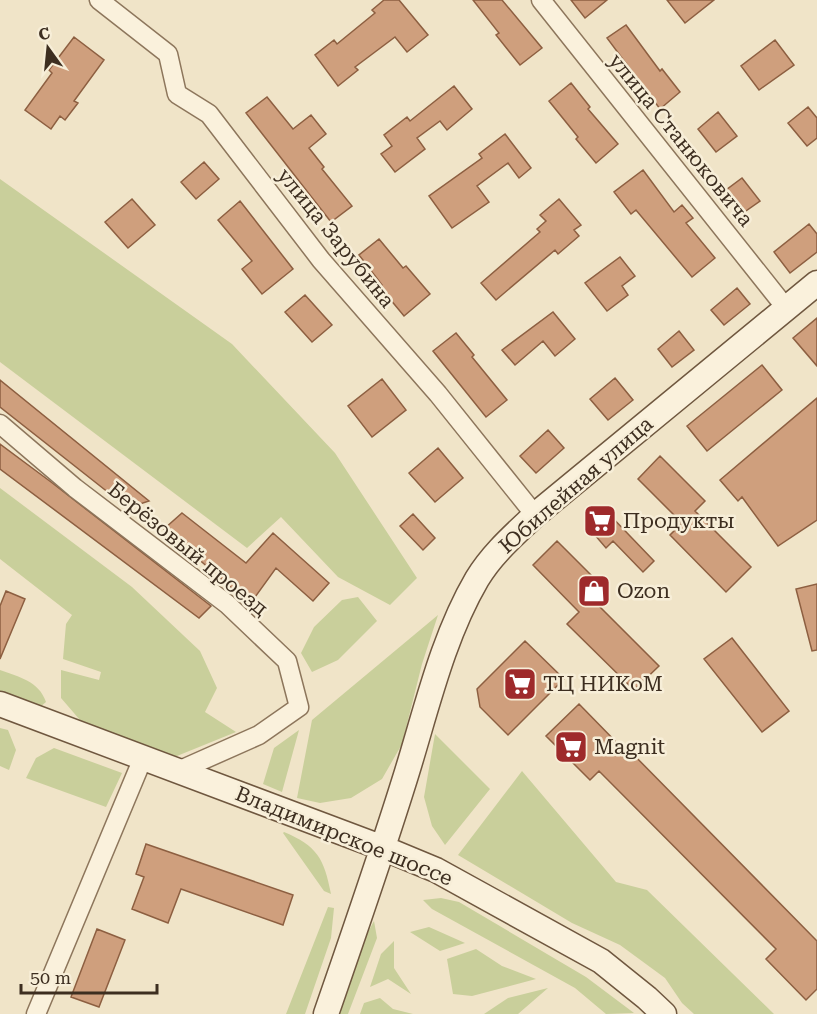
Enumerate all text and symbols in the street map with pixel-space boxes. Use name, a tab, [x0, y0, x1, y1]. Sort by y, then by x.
north arrow	[18, 18, 78, 78]
text: С	[36, 23, 52, 45]
street label: улица Станюковича	[604, 49, 759, 232]
street label: улица Зарубина	[272, 163, 400, 313]
street label: Юбилейная улица	[494, 411, 658, 558]
street label: Берёзовый проезд	[103, 477, 273, 621]
supermarket icon: Продукты	[582, 503, 618, 539]
place label: Продукты	[623, 509, 735, 533]
shop icon: Ozon	[576, 573, 612, 609]
place label: Ozon	[617, 579, 670, 603]
supermarket icon: ТЦ НИКоМ	[502, 666, 538, 702]
place label: ТЦ НИКоМ	[543, 672, 663, 696]
supermarket icon: Magnit	[553, 729, 589, 765]
place label: Magnit	[594, 735, 665, 759]
street label: Владимирское шоссе	[232, 781, 456, 891]
scale bar	[21, 957, 158, 995]
text: 50 m	[30, 967, 71, 988]

